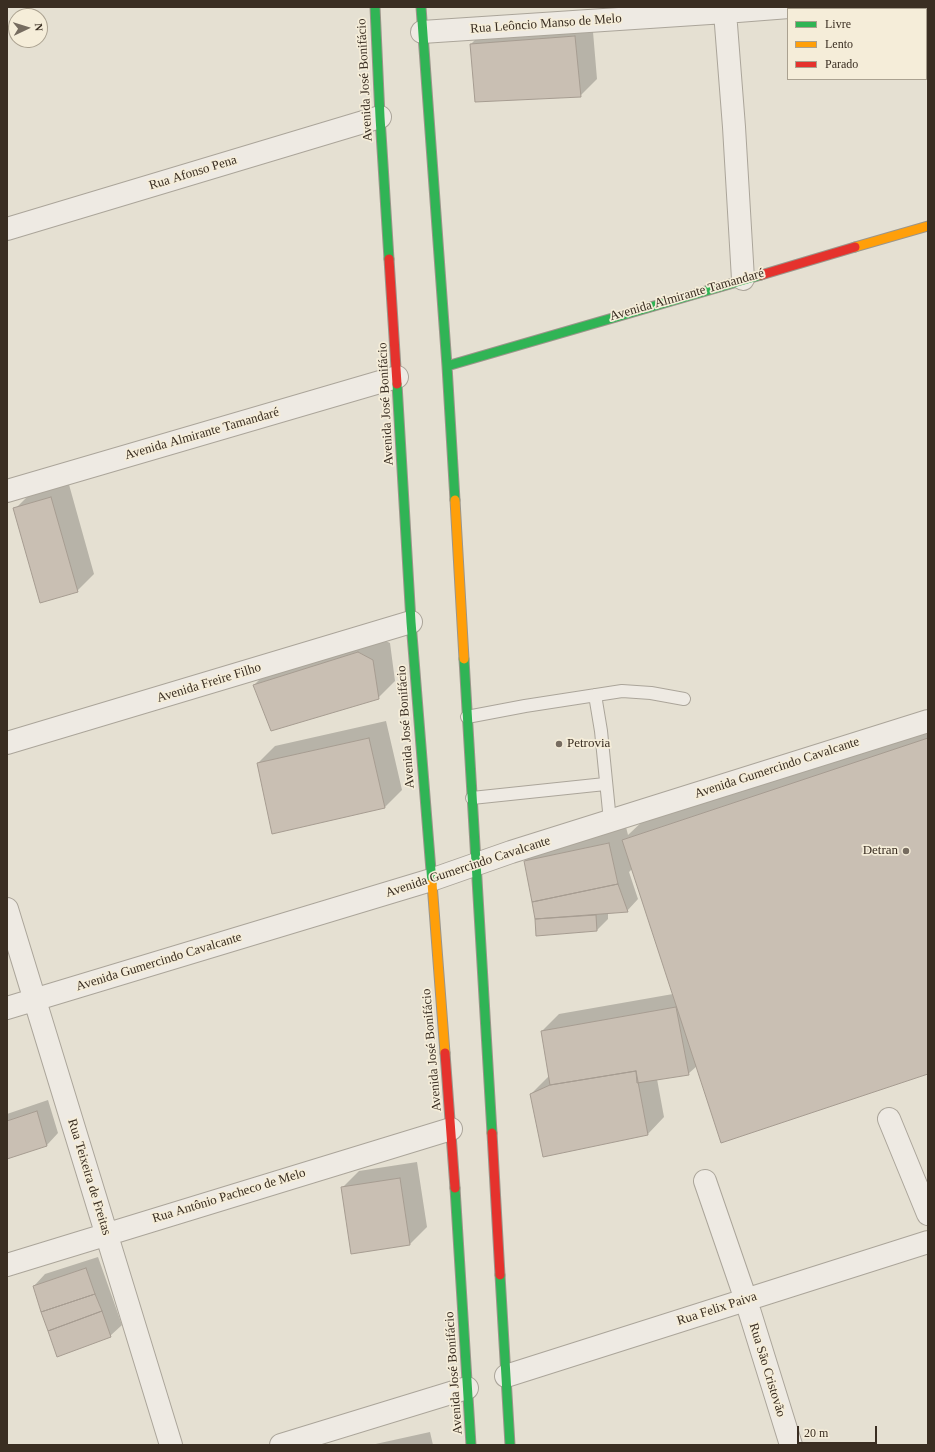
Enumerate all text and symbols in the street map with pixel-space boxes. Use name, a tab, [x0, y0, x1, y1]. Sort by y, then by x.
north arrow	[8, 8, 48, 48]
legend	[787, 8, 927, 80]
street label: Rua Leôncio Manso de Melo	[470, 11, 622, 37]
text: Livre	[825, 17, 851, 31]
street label: Avenida José Bonifácio	[354, 18, 376, 142]
text: N	[33, 23, 45, 32]
text: Lento	[825, 37, 853, 51]
text: Parado	[825, 57, 858, 71]
street label: Rua Afonso Pena	[147, 152, 239, 194]
street label: Avenida Almirante Tamandaré	[608, 265, 766, 325]
street label: Avenida José Bonifácio	[375, 342, 397, 466]
street label: Avenida Almirante Tamandaré	[123, 404, 281, 464]
street label: Avenida Freire Filho	[155, 660, 263, 706]
street label: Avenida José Bonifácio	[394, 665, 418, 789]
street label: Avenida Gumercindo Cavalcante	[693, 734, 861, 802]
place label: Petrovia	[567, 736, 610, 752]
marker: Petrovia	[554, 739, 564, 749]
street label: Avenida Gumercindo Cavalcante	[384, 833, 552, 901]
place label: Detran	[863, 843, 898, 859]
marker: Detran	[901, 846, 911, 856]
street label: Avenida Gumercindo Cavalcante	[74, 929, 244, 995]
street label: Avenida José Bonifácio	[419, 988, 445, 1112]
street label: Rua Teixeira de Freitas	[64, 1117, 114, 1237]
street label: Rua Antônio Pacheco de Melo	[150, 1165, 308, 1227]
street label: Rua Felix Paiva	[675, 1289, 759, 1329]
street label: Avenida José Bonifácio	[442, 1311, 466, 1435]
street label: Rua São Cristovão	[745, 1321, 789, 1419]
scale bar	[799, 1418, 879, 1444]
text: 20 m	[804, 1426, 828, 1440]

